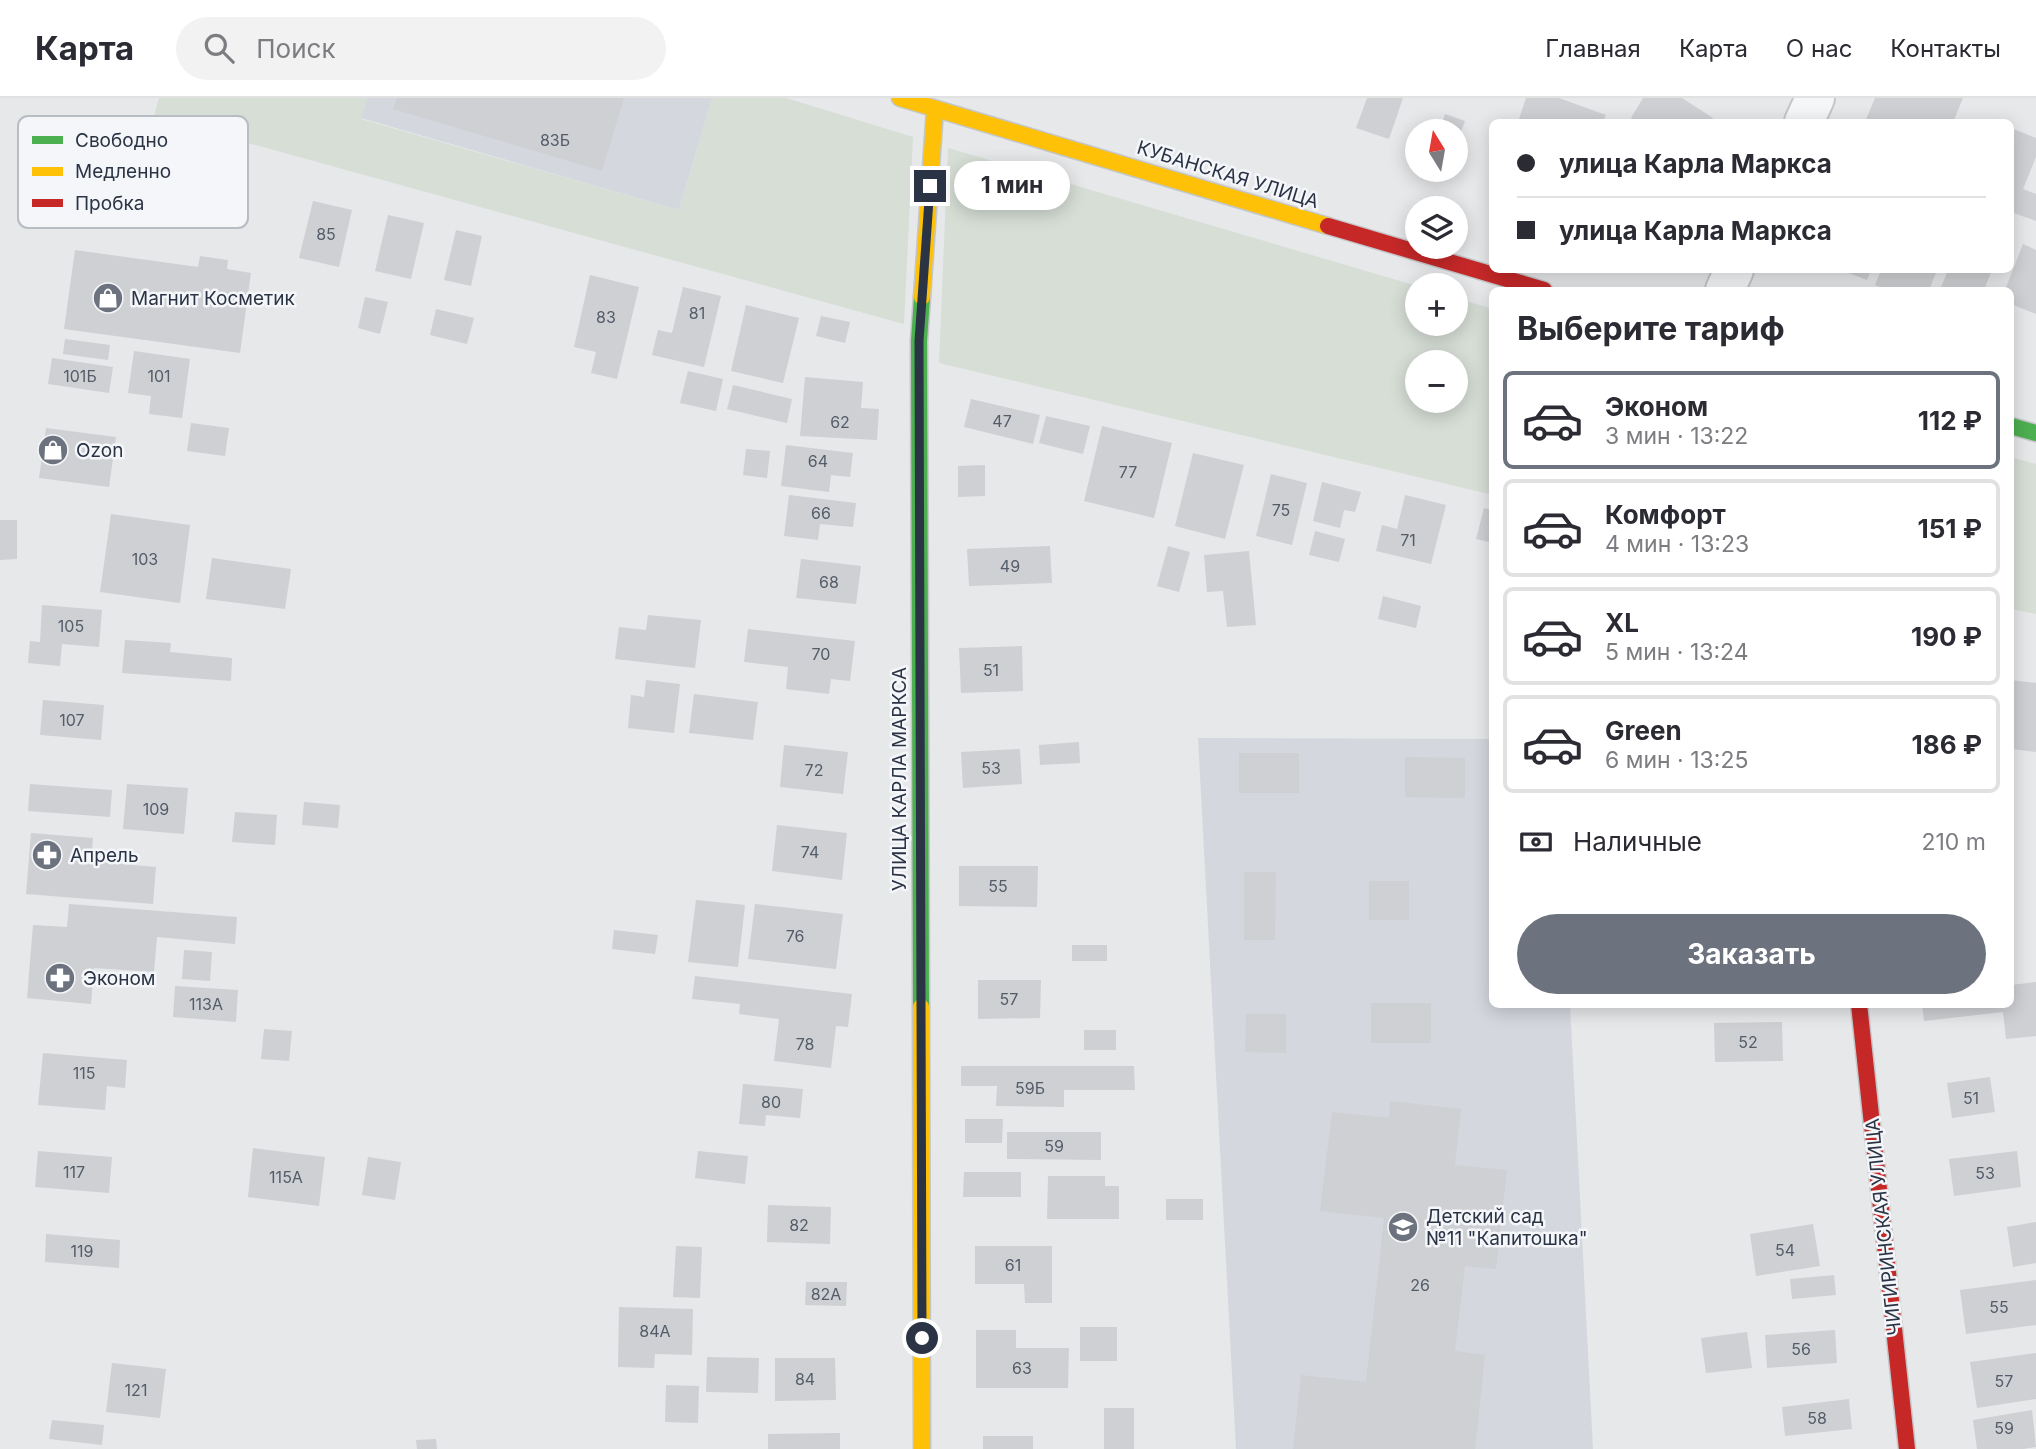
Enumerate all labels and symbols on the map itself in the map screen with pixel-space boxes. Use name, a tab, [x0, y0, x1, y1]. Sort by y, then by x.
legend	[18, 116, 248, 228]
north arrow	[1405, 119, 1468, 182]
text: Свободно	[75, 129, 168, 152]
house number: 83Б	[540, 130, 570, 150]
street label: КУБАНСКАЯ УЛИЦА	[1134, 136, 1321, 213]
text: Медленно	[75, 160, 171, 183]
callout: 1 мин	[954, 162, 1070, 210]
route end	[914, 170, 946, 202]
text: Пробка	[75, 192, 144, 215]
house number: 85	[316, 224, 336, 244]
shop icon: Магнит Косметик	[91, 281, 125, 315]
place label: Магнит Косметик	[131, 287, 295, 310]
house number: 81	[689, 303, 705, 323]
house number: 83	[596, 307, 616, 327]
house number: 101Б	[63, 366, 97, 386]
house number: 101	[147, 366, 171, 386]
house number: 47	[992, 411, 1012, 431]
house number: 62	[830, 412, 850, 432]
shop icon: Ozon	[36, 433, 70, 467]
place label: Ozon	[76, 439, 123, 462]
house number: 64	[808, 451, 828, 471]
house number: 77	[1119, 462, 1137, 482]
house number: 75	[1272, 500, 1290, 520]
house number: 66	[811, 503, 831, 523]
house number: 71	[1400, 530, 1416, 550]
house number: 103	[132, 549, 158, 569]
house number: 49	[1000, 556, 1020, 576]
house number: 68	[819, 572, 839, 592]
house number: 105	[58, 616, 84, 636]
house number: 70	[812, 644, 830, 664]
house number: 51	[983, 660, 999, 680]
street label: УЛИЦА КАРЛА МАРКСА	[888, 667, 911, 891]
house number: 107	[59, 710, 85, 730]
house number: 53	[981, 758, 1001, 778]
house number: 72	[805, 760, 823, 780]
house number: 109	[143, 799, 169, 819]
pharmacy icon: Апрель	[30, 838, 64, 872]
house number: 74	[801, 842, 819, 862]
place label: Апрель	[70, 844, 139, 867]
house number: 55	[988, 876, 1008, 896]
house number: 76	[786, 926, 804, 946]
pharmacy icon: Эконом	[43, 961, 77, 995]
place label: Эконом	[83, 967, 155, 990]
house number: 57	[1000, 989, 1018, 1009]
house number: 113А	[189, 994, 223, 1014]
house number: 52	[1738, 1032, 1758, 1052]
house number: 78	[796, 1034, 814, 1054]
house number: 115	[73, 1063, 95, 1083]
house number: 59Б	[1015, 1078, 1045, 1098]
house number: 51	[1963, 1088, 1979, 1108]
house number: 80	[761, 1092, 781, 1112]
street label: ЧИГИРИНСКАЯ УЛИЦА	[1861, 1117, 1906, 1337]
house number: 59	[1044, 1136, 1064, 1156]
house number: 117	[63, 1162, 85, 1182]
house number: 53	[1975, 1163, 1995, 1183]
house number: 115А	[269, 1167, 303, 1187]
place label: Детский сад №11 "Капитошка"	[1426, 1205, 1588, 1250]
school or university icon: Детский сад №11 "Капитошка"	[1386, 1210, 1420, 1244]
house number: 82	[789, 1215, 809, 1235]
house number: 54	[1775, 1240, 1795, 1260]
house number: 119	[71, 1241, 93, 1261]
house number: 61	[1005, 1255, 1021, 1275]
house number: 26	[1410, 1275, 1430, 1295]
house number: 82А	[811, 1284, 841, 1304]
house number: 55	[1989, 1297, 2009, 1317]
house number: 84А	[639, 1321, 671, 1341]
route start	[906, 1322, 938, 1354]
house number: 56	[1791, 1339, 1811, 1359]
house number: 63	[1012, 1358, 1032, 1378]
house number: 84	[795, 1369, 815, 1389]
house number: 57	[1995, 1371, 2013, 1391]
house number: 121	[125, 1380, 147, 1400]
house number: 58	[1807, 1408, 1827, 1428]
house number: 59	[1994, 1418, 2014, 1438]

